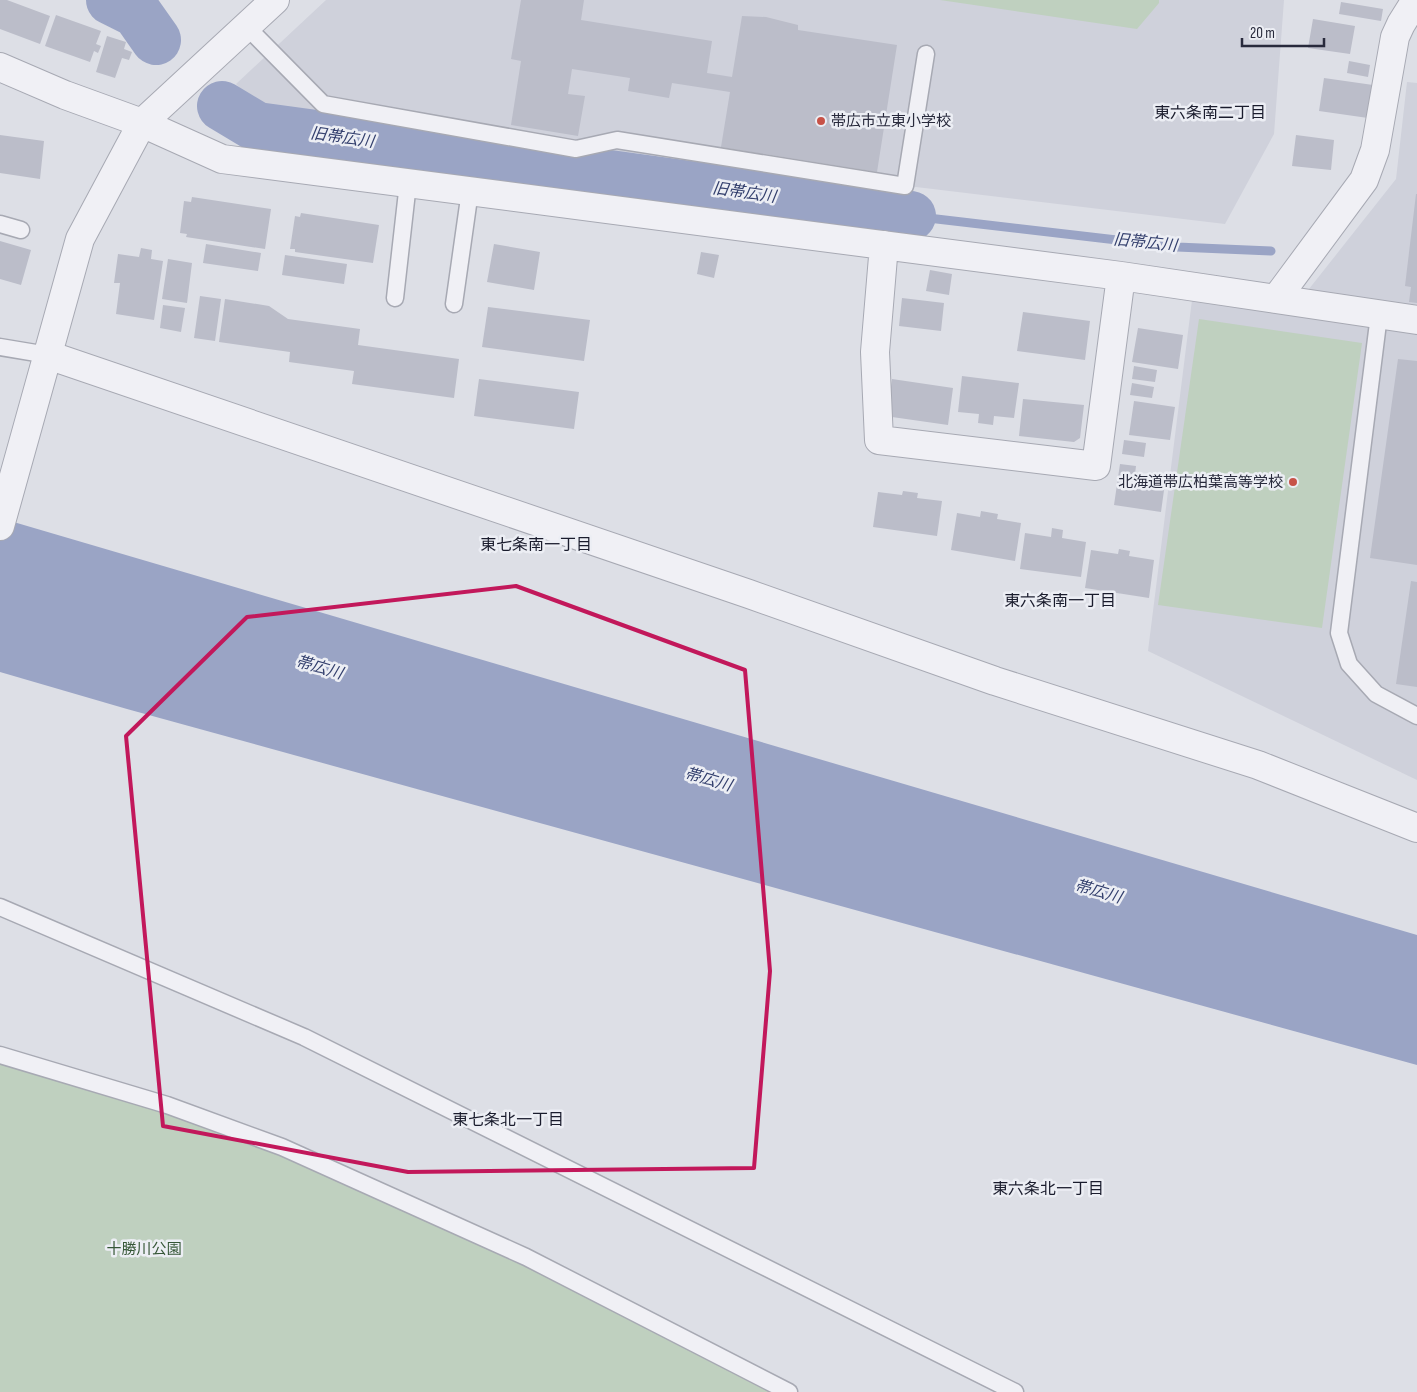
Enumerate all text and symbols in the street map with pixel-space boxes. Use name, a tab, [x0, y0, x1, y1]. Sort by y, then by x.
scale bar	[1242, 15, 1324, 47]
text: 20 m	[1250, 24, 1275, 43]
district label: 東六条南二丁目	[1154, 104, 1266, 123]
place label: 帯広市立東小学校	[831, 112, 951, 131]
marker: 帯広市立東小学校	[815, 115, 827, 127]
water label: 旧帯広川	[309, 124, 377, 152]
water label: 旧帯広川	[711, 179, 779, 207]
water label: 旧帯広川	[1112, 230, 1180, 256]
place label: 北海道帯広柏葉高等学校	[1118, 473, 1283, 492]
marker: 北海道帯広柏葉高等学校	[1287, 476, 1299, 488]
district label: 東七条南一丁目	[480, 536, 592, 555]
district label: 東六条南一丁目	[1004, 592, 1116, 611]
water label: 帯広川	[293, 652, 347, 684]
water label: 帯広川	[682, 764, 736, 796]
water label: 帯広川	[1072, 876, 1126, 908]
district label: 東七条北一丁目	[452, 1111, 564, 1130]
district label: 東六条北一丁目	[992, 1180, 1104, 1199]
park label: 十勝川公園	[106, 1240, 182, 1259]

